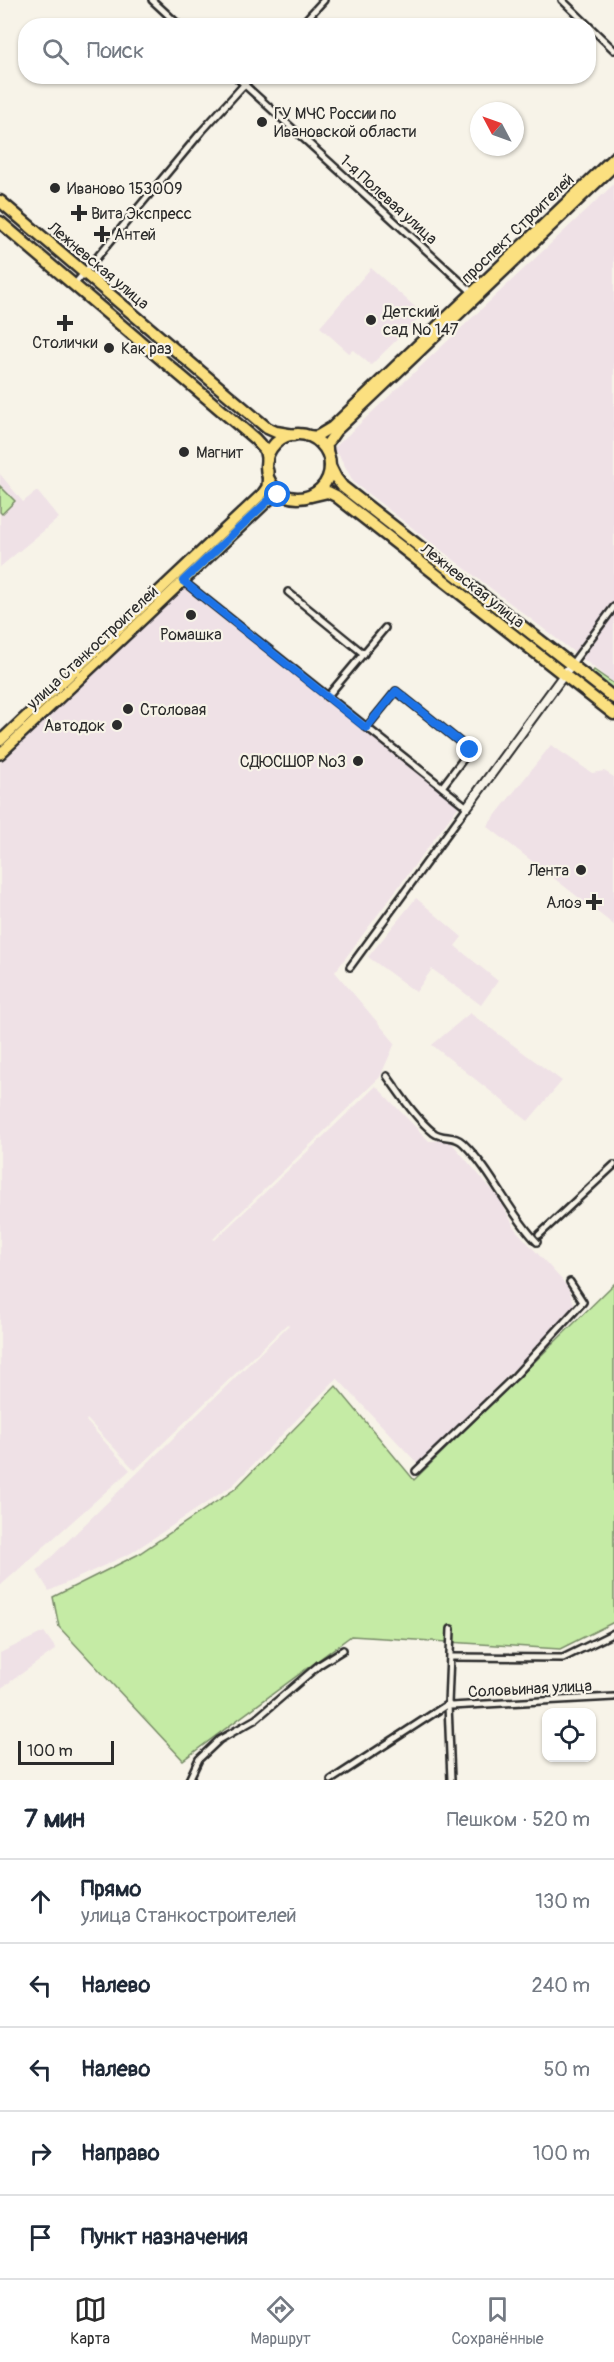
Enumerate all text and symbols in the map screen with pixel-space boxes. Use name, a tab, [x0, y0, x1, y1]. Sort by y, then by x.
search box	[18, 18, 596, 84]
icon: search	[39, 35, 72, 68]
text: Поиск	[87, 37, 144, 65]
north arrow	[470, 102, 524, 156]
place label: ГУ МЧС России по Ивановской области	[274, 104, 416, 142]
marker: ГУ МЧС России по Ивановской области	[255, 115, 269, 129]
street label: 1-я Полевая улица	[335, 151, 441, 249]
street label: проспект Строителей	[457, 170, 578, 288]
place label: Иваново 153009	[67, 179, 182, 199]
marker: Иваново 153009	[48, 181, 62, 195]
place label: Вита Экспресс	[91, 204, 192, 224]
marker: Вита Экспресс	[72, 206, 86, 220]
street label: Лежневская улица	[43, 217, 153, 314]
place label: Антей	[114, 225, 156, 245]
marker: Антей	[95, 227, 109, 241]
place label: Детский сад № 147	[382, 302, 459, 340]
marker: Детский сад № 147	[364, 313, 378, 327]
marker: Столички	[58, 316, 72, 330]
place label: Столички	[32, 333, 98, 353]
place label: Как раз	[121, 339, 172, 359]
marker: Как раз	[102, 341, 116, 355]
place label: Магнит	[196, 443, 244, 463]
marker: Магнит	[177, 445, 191, 459]
route start	[264, 481, 290, 507]
street label: Лежневская улица	[416, 538, 528, 632]
street label: улица Станкостроителей	[22, 582, 163, 715]
marker: Ромашка	[184, 608, 198, 622]
place label: Ромашка	[160, 625, 222, 645]
place label: Столовая	[140, 700, 206, 720]
marker: Столовая	[121, 702, 135, 716]
place label: Автодок	[44, 716, 105, 736]
marker: Автодок	[110, 718, 124, 732]
route end	[456, 736, 482, 762]
place label: СДЮСШОР №3	[240, 752, 346, 772]
marker: СДЮСШОР №3	[351, 754, 365, 768]
place label: Лента	[527, 861, 569, 881]
marker: Лента	[574, 863, 588, 877]
place label: Алоэ	[546, 893, 582, 913]
marker: Алоэ	[587, 895, 601, 909]
street label: Соловьиная улица	[468, 1676, 593, 1702]
map controls	[542, 1708, 596, 1762]
button: locate	[542, 1708, 596, 1762]
scale bar	[18, 1738, 114, 1766]
text: 100 m	[27, 1741, 73, 1761]
text: 7 мин	[24, 1803, 85, 1835]
text: Пешком · 520 m	[447, 1807, 590, 1832]
text: Прямо	[81, 1875, 141, 1903]
icon: ahead	[24, 1885, 57, 1918]
text: 130 m	[535, 1889, 590, 1914]
text: улица Станкостроителей	[81, 1903, 297, 1928]
icon: left	[24, 1969, 57, 2002]
text: Налево	[81, 1971, 150, 1999]
text: 240 m	[531, 1973, 590, 1998]
icon: left	[24, 2053, 57, 2086]
text: Налево	[81, 2055, 150, 2083]
text: 50 m	[543, 2057, 590, 2082]
icon: right	[24, 2137, 57, 2170]
text: Направо	[81, 2139, 160, 2167]
text: 100 m	[533, 2141, 590, 2166]
icon: arrive	[24, 2221, 57, 2254]
text: Пункт назначения	[81, 2223, 248, 2251]
tab: Карта	[70, 2293, 110, 2349]
tab: Маршрут	[251, 2293, 311, 2349]
tab: Сохранённые	[451, 2293, 544, 2349]

